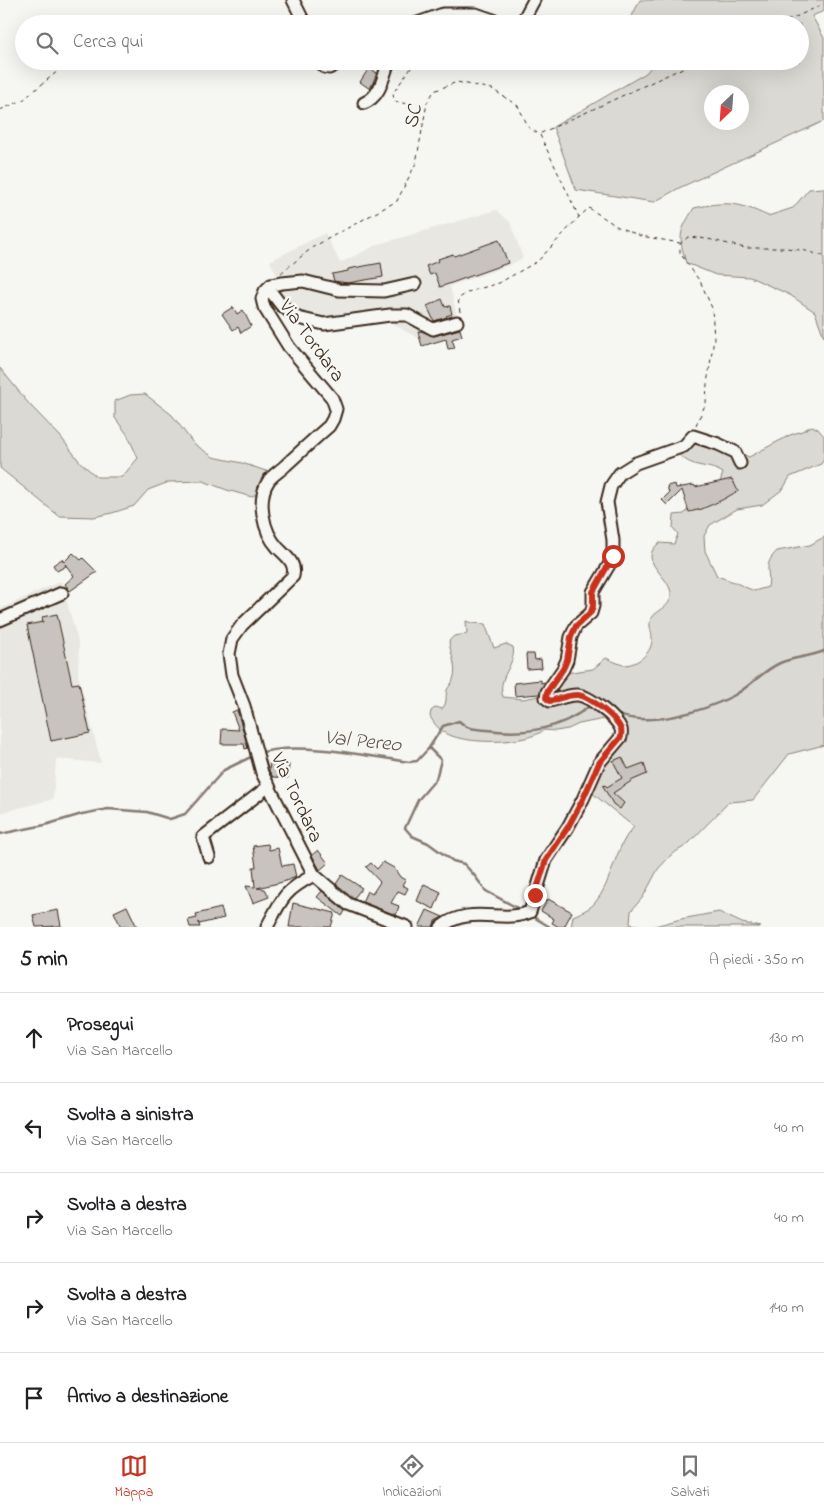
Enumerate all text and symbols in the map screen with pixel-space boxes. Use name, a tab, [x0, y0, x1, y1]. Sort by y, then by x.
search box	[15, 15, 809, 70]
icon: search	[33, 29, 61, 57]
text: Cerca qui	[73, 29, 143, 56]
north arrow	[704, 85, 749, 130]
street label: SC	[398, 101, 431, 130]
street label: Via Tordara	[270, 293, 351, 389]
route start	[602, 545, 625, 568]
water label: Val Pereo	[323, 723, 404, 761]
street label: Via Tordara	[262, 747, 329, 848]
route end	[524, 884, 547, 907]
text: 5 min	[20, 945, 68, 975]
text: A piedi · 350 m	[709, 948, 804, 972]
text: Prosegui	[67, 1012, 134, 1039]
icon: ahead	[20, 1024, 48, 1052]
text: 130 m	[769, 1026, 804, 1050]
text: Via San Marcello	[67, 1039, 173, 1063]
text: Svolta a sinistra	[67, 1102, 194, 1129]
icon: left	[20, 1114, 48, 1142]
text: 40 m	[774, 1116, 804, 1140]
text: Via San Marcello	[67, 1129, 173, 1153]
text: Svolta a destra	[67, 1192, 187, 1219]
icon: right	[20, 1204, 48, 1232]
text: 40 m	[774, 1206, 804, 1230]
text: Via San Marcello	[67, 1219, 173, 1243]
text: Svolta a destra	[67, 1282, 187, 1309]
icon: right	[20, 1294, 48, 1322]
text: 140 m	[769, 1296, 804, 1320]
text: Via San Marcello	[67, 1309, 173, 1333]
icon: arrive	[20, 1384, 48, 1412]
text: Arrivo a destinazione	[67, 1384, 228, 1411]
tab: Mappa	[114, 1452, 153, 1503]
tab: Indicazioni	[382, 1452, 442, 1503]
tab: Salvati	[670, 1452, 710, 1503]

